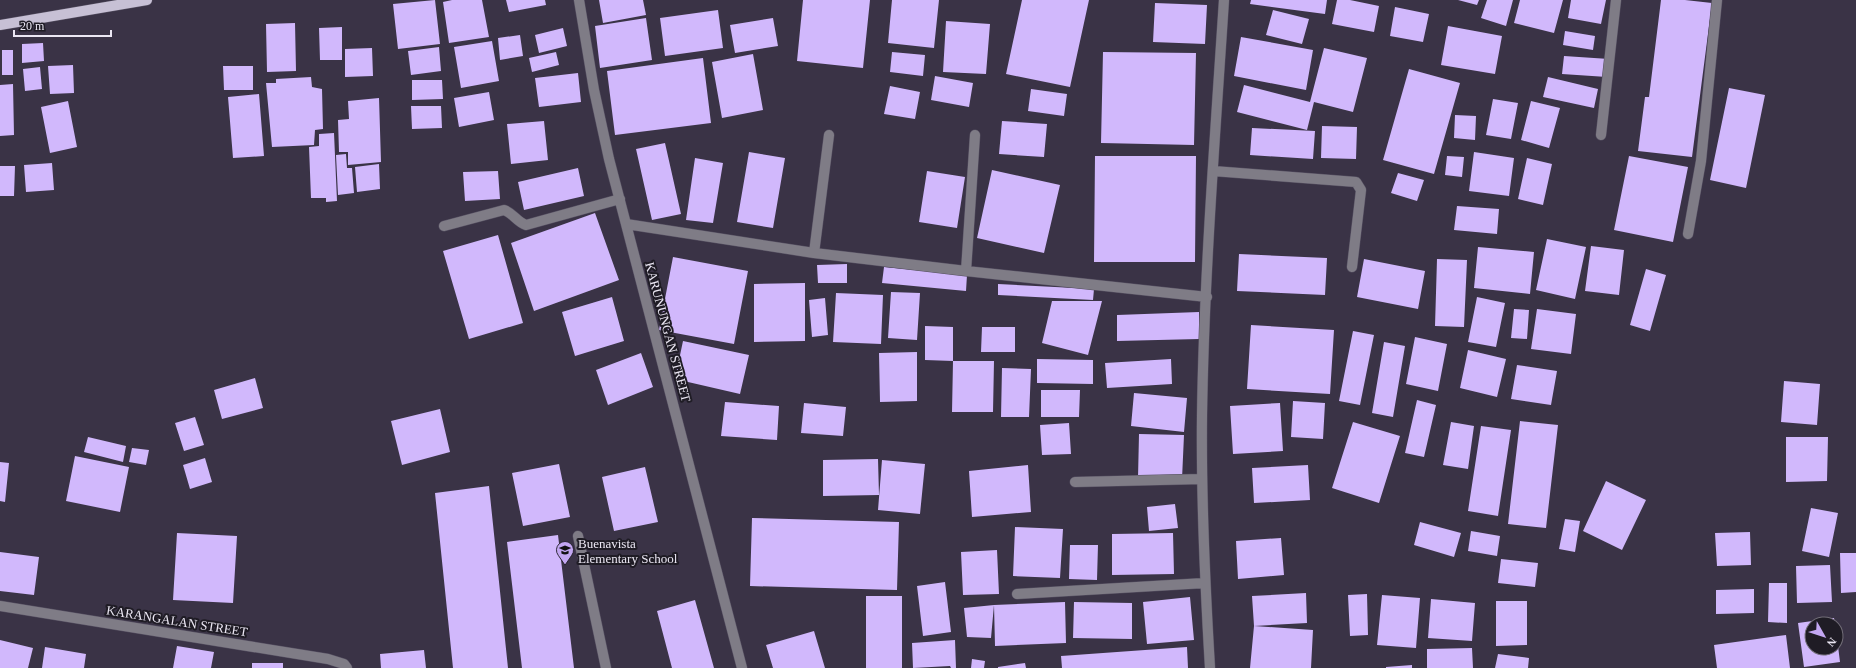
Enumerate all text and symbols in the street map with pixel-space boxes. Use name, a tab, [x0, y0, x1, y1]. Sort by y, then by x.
scale bar	[14, 12, 111, 38]
text: 20 m	[20, 19, 45, 33]
street label: KARUNUNGAN STREET	[642, 260, 694, 404]
place label: Buenavista Elementary School	[578, 536, 678, 566]
school or university icon: Buenavista Elementary School	[555, 540, 575, 565]
street label: KARANGALAN STREET	[105, 602, 249, 640]
north arrow	[1804, 616, 1844, 656]
text: N	[1825, 635, 1839, 649]

